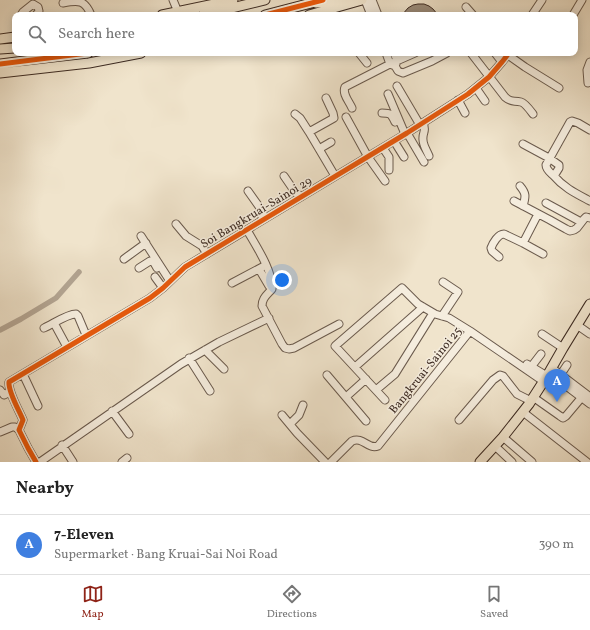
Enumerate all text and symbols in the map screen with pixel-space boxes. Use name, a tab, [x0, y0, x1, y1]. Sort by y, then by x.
search box	[12, 12, 578, 56]
icon: search	[26, 23, 48, 45]
text: Search here	[58, 24, 135, 45]
street label: Soi Bangkruai-Sainoi 29	[198, 173, 315, 252]
your location	[272, 270, 292, 290]
street label: Bangkruai-Sainoi 25	[386, 324, 466, 418]
pin: A	[544, 369, 570, 402]
text: Nearby	[16, 477, 74, 500]
text: 7-Eleven	[54, 525, 114, 546]
text: A	[24, 536, 34, 554]
text: 390 m	[539, 536, 574, 554]
text: Supermarket · Bang Kruai-Sai Noi Road	[54, 546, 278, 564]
tab: Map	[82, 583, 104, 622]
tab: Directions	[267, 583, 317, 622]
tab: Saved	[480, 583, 508, 622]

